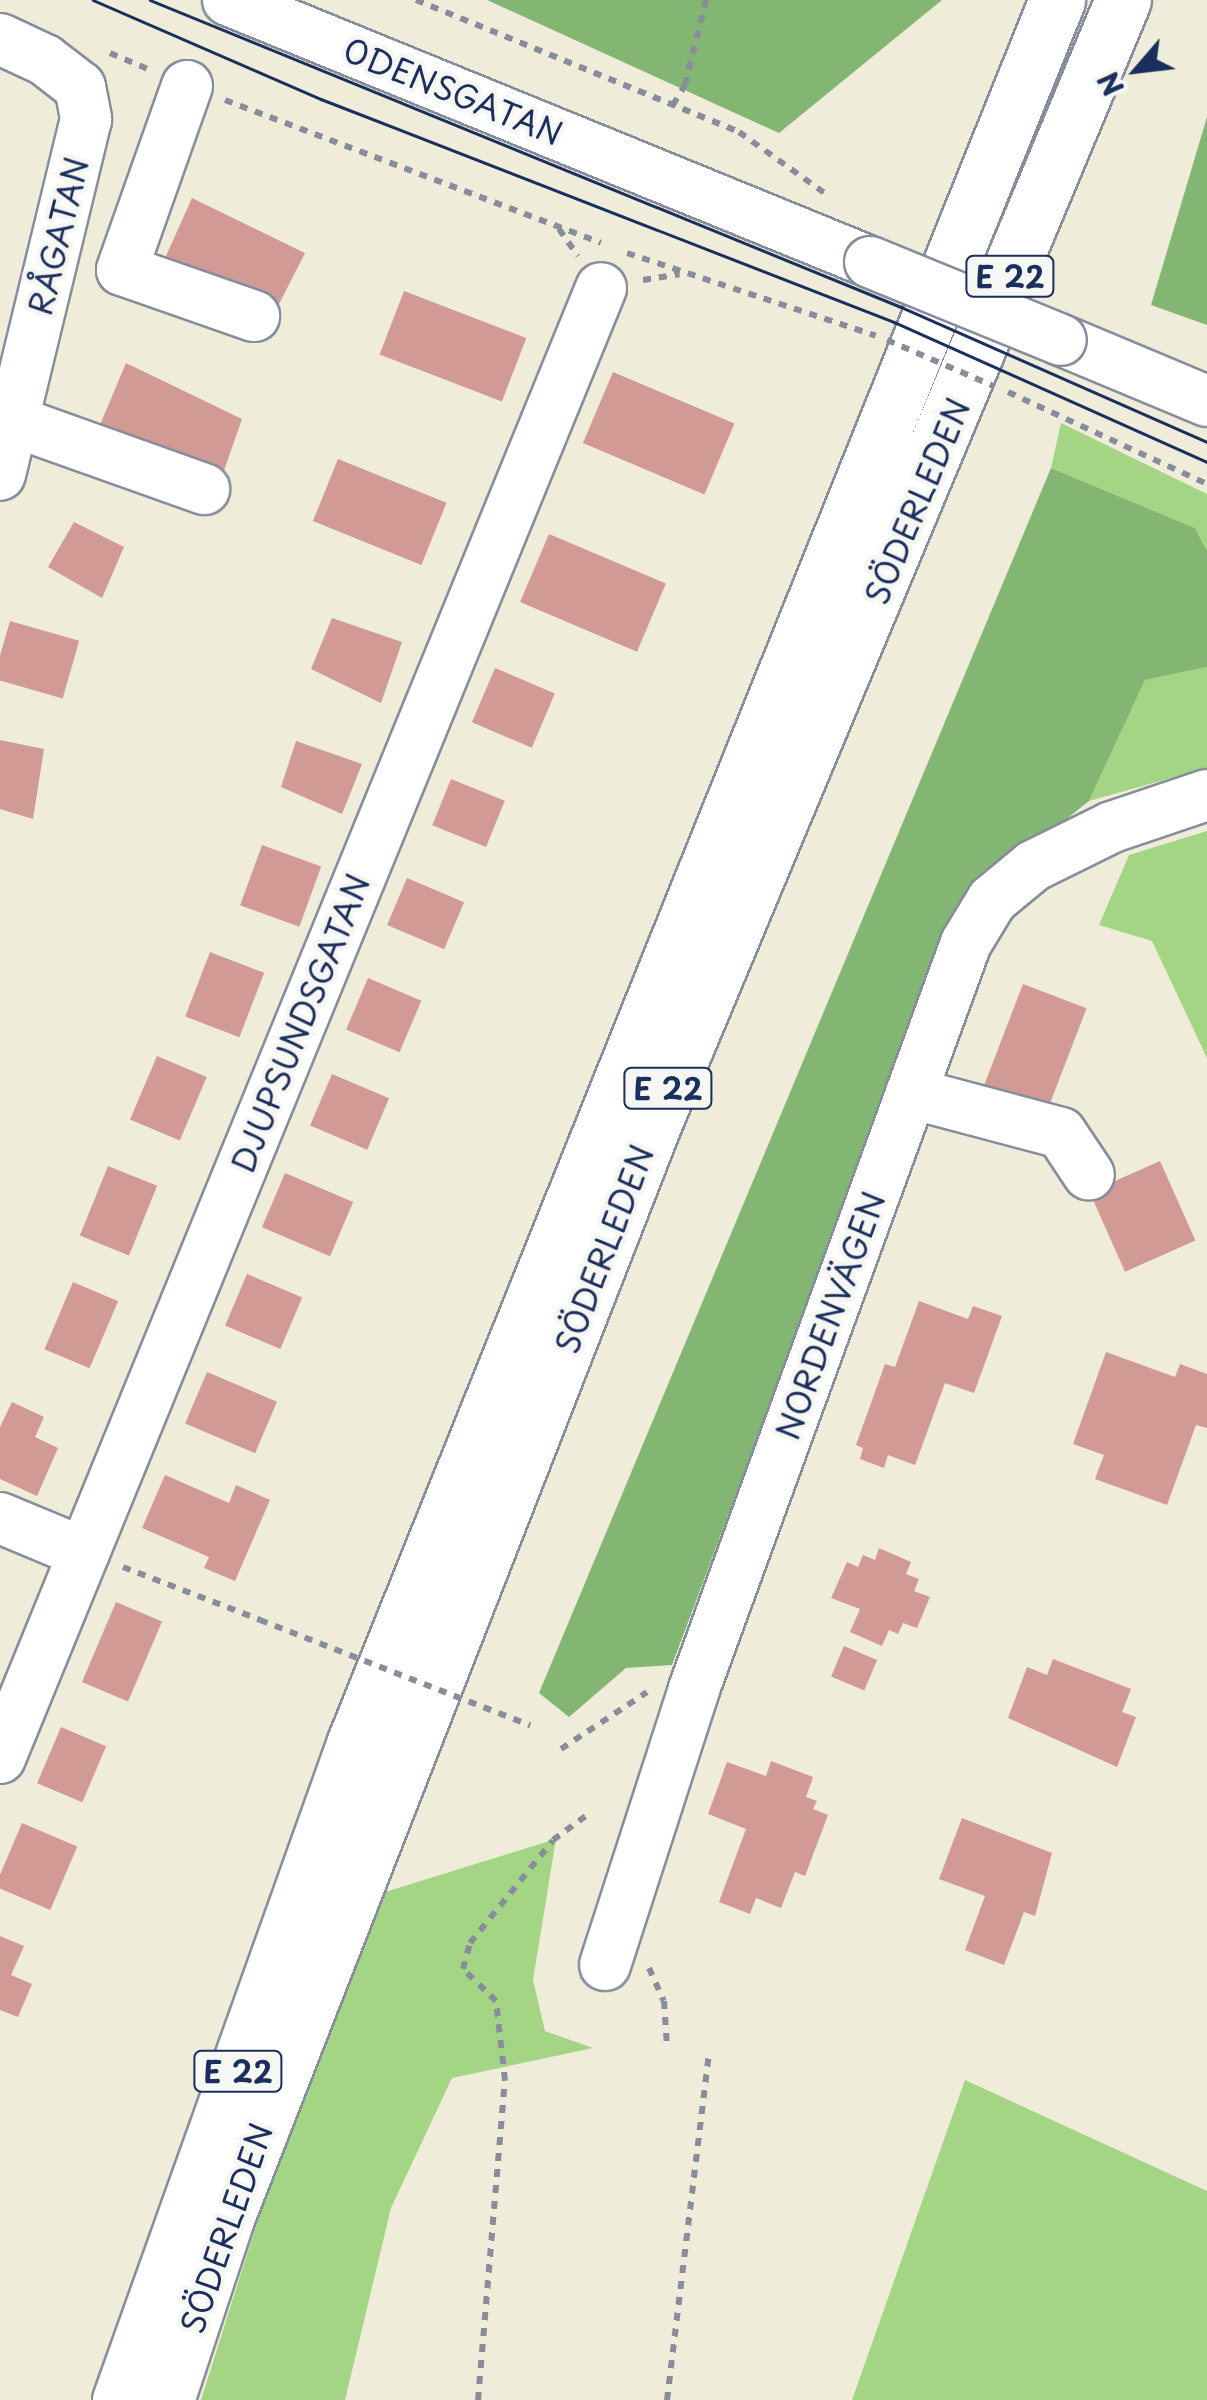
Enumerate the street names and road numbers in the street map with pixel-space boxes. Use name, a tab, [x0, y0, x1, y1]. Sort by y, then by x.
street label: ODENSGATAN	[338, 30, 568, 152]
street label: RÅGATAN	[20, 153, 96, 319]
road number: E 22	[965, 251, 1055, 301]
street label: SÖDERLEDEN	[856, 392, 978, 610]
street label: DJUPSUNDSGATAN	[223, 868, 377, 1178]
road number: E 22	[623, 1063, 713, 1113]
street label: SÖDERLEDEN	[547, 1140, 661, 1358]
street label: NORDENVÄGEN	[767, 1186, 893, 1444]
road number: E 22	[193, 2046, 283, 2096]
street label: SÖDERLEDEN	[172, 2118, 280, 2338]

